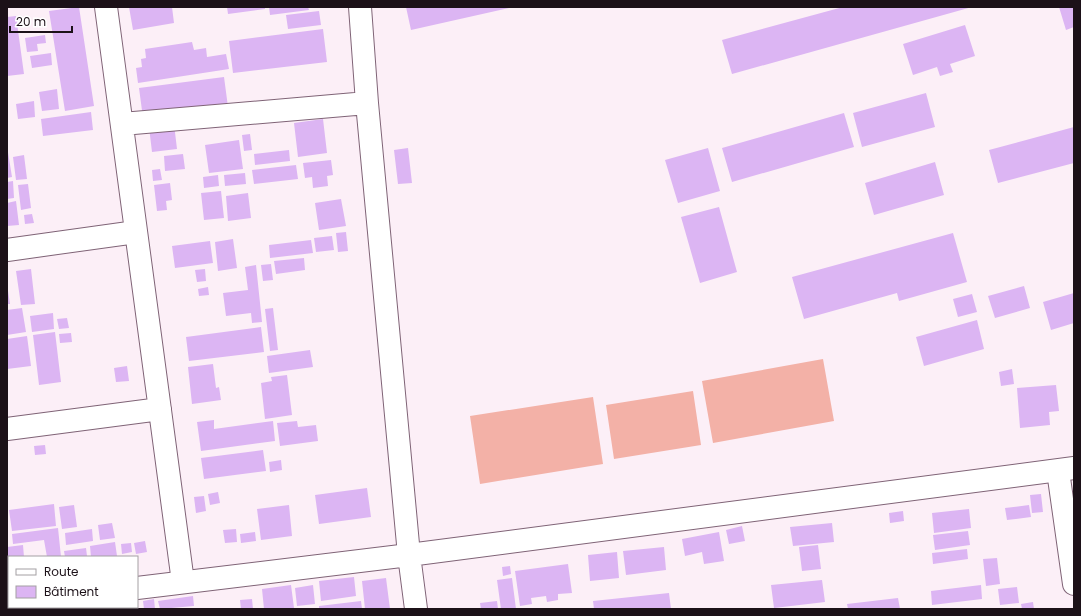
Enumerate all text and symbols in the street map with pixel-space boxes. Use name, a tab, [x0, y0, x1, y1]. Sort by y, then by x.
scale bar	[10, 8, 72, 34]
text: 20 m	[16, 13, 46, 30]
legend	[8, 556, 138, 608]
text: Route	[44, 563, 78, 580]
text: Bâtiment	[44, 583, 99, 600]

